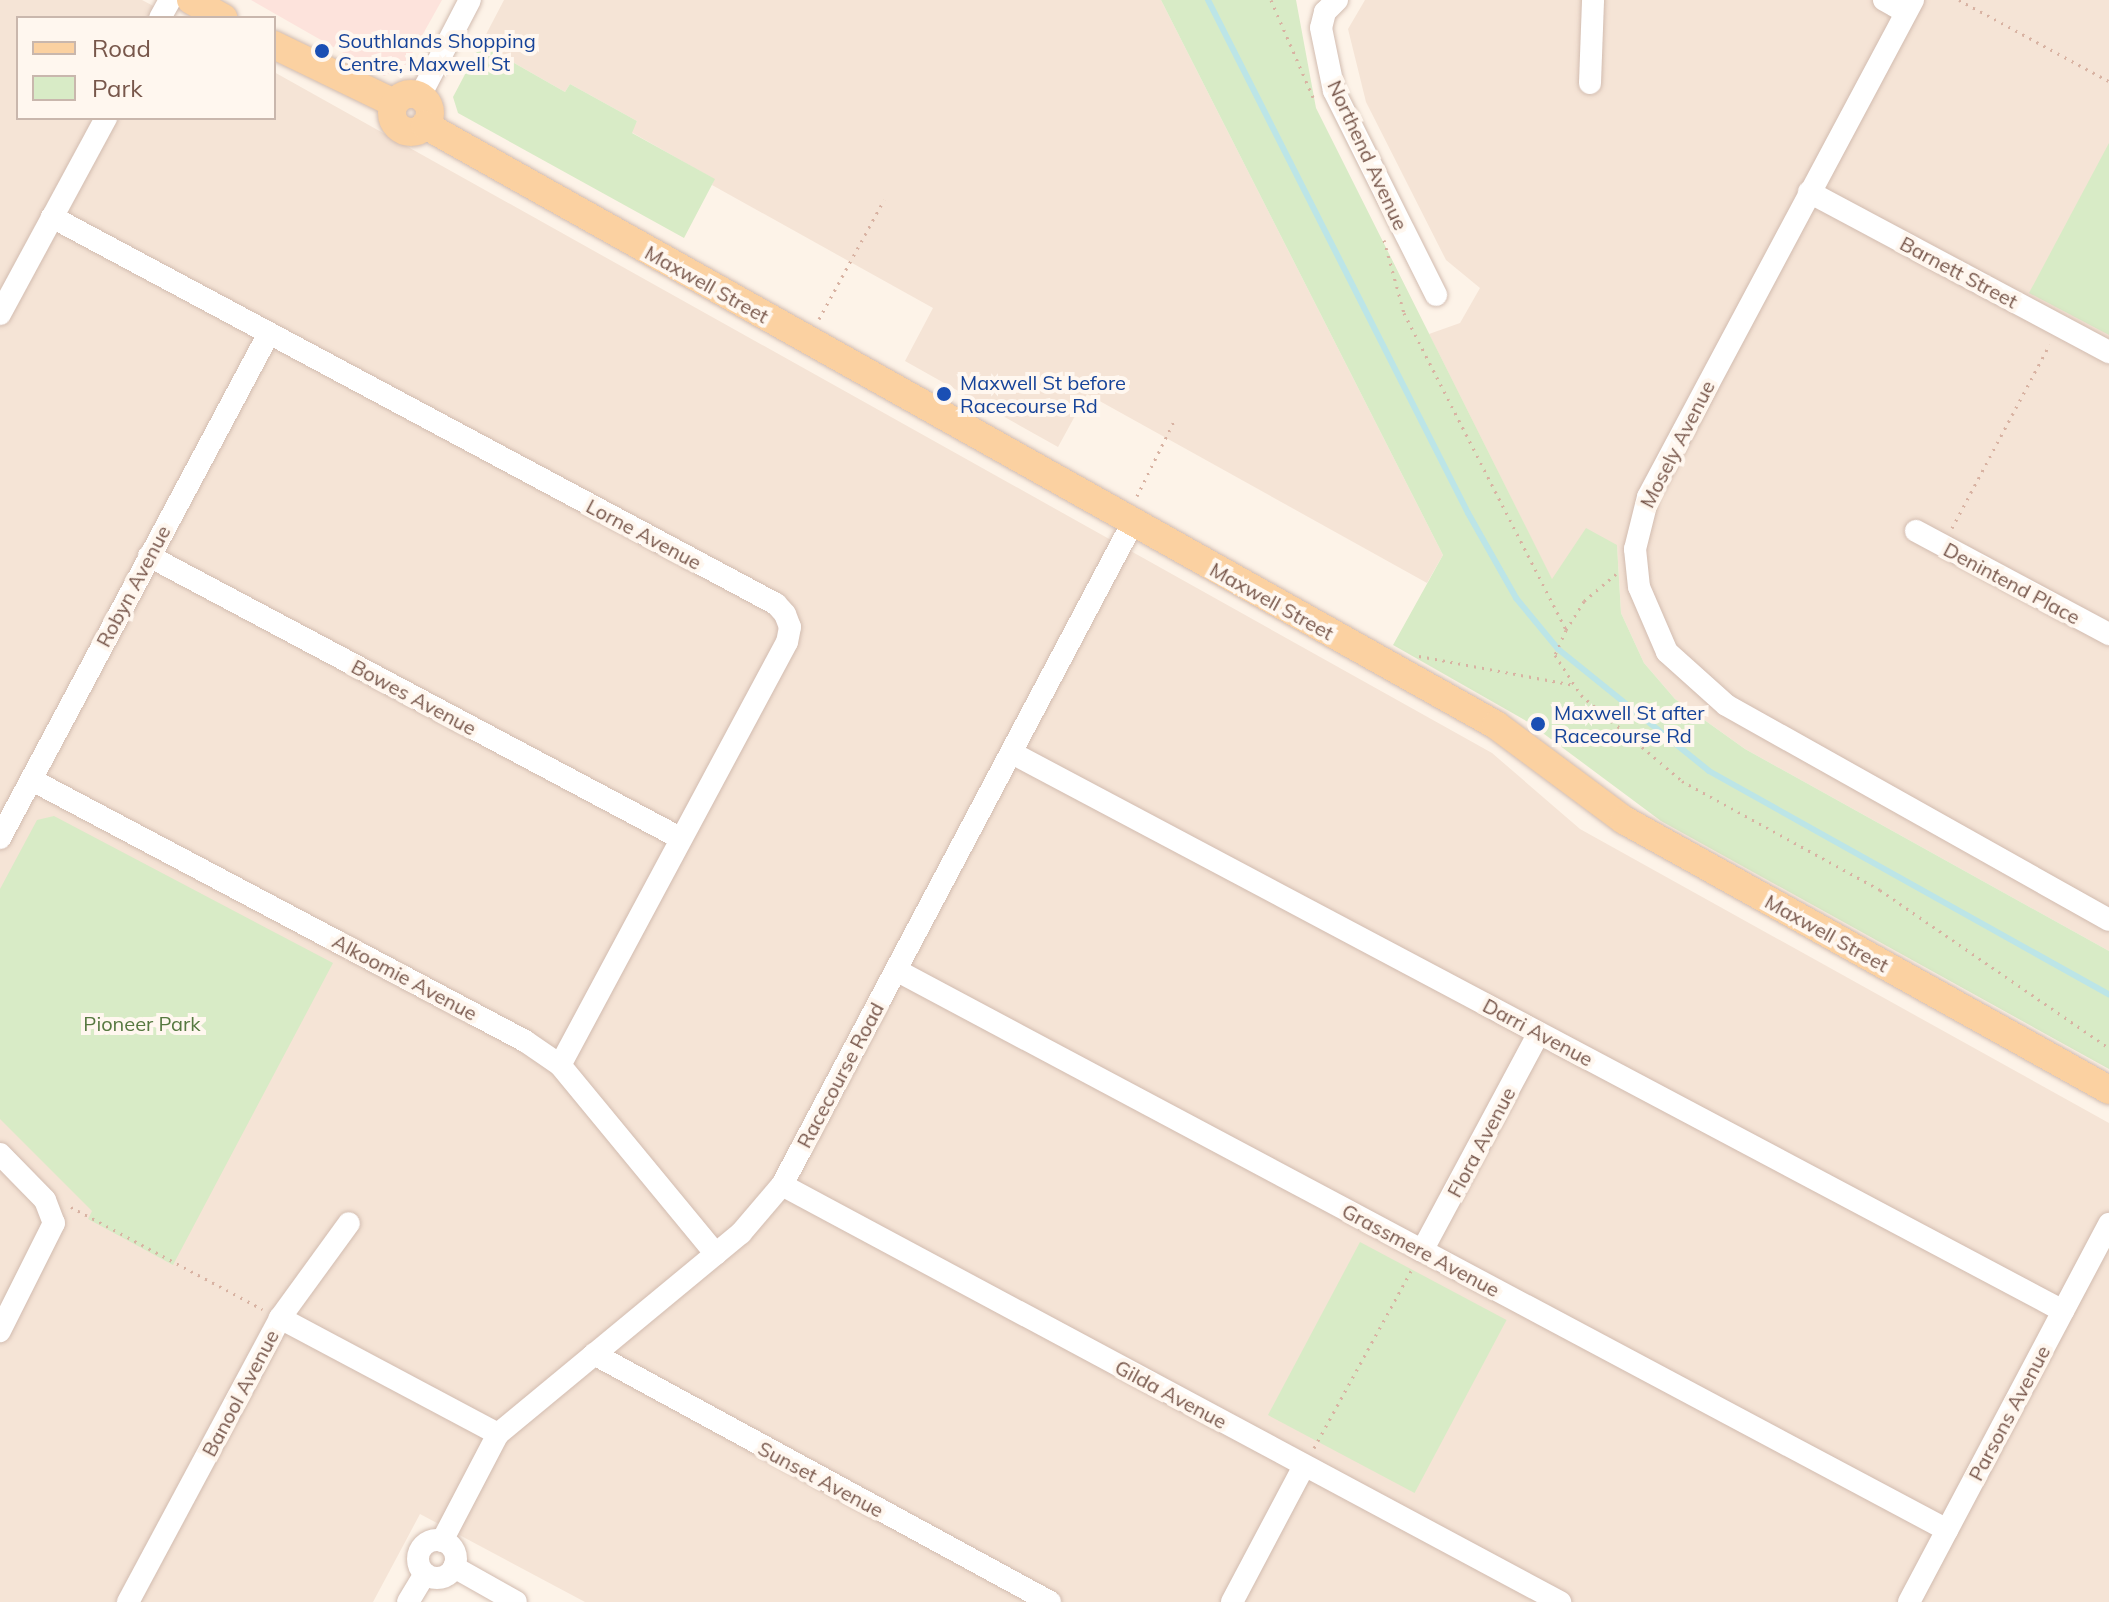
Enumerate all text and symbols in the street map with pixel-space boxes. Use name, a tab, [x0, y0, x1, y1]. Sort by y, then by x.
legend	[16, 16, 276, 120]
place label: Southlands Shopping Centre, Maxwell St	[338, 28, 536, 75]
text: Road	[92, 33, 151, 63]
marker: Southlands Shopping Centre, Maxwell St	[313, 42, 331, 60]
text: Park	[92, 73, 143, 103]
street label: Northend Avenue	[1323, 76, 1413, 234]
street label: Barnett Street	[1896, 231, 2022, 313]
street label: Maxwell Street	[641, 240, 773, 328]
place label: Maxwell St before Racecourse Rd	[960, 370, 1126, 417]
street label: Mosely Avenue	[1635, 376, 1719, 512]
marker: Maxwell St before Racecourse Rd	[935, 385, 953, 403]
street label: Lorne Avenue	[582, 494, 706, 574]
street label: Robyn Avenue	[91, 521, 175, 651]
street label: Denintend Place	[1940, 537, 2084, 629]
street label: Maxwell Street	[1206, 557, 1338, 645]
street label: Bowes Avenue	[348, 654, 480, 740]
place label: Maxwell St after Racecourse Rd	[1554, 700, 1704, 747]
marker: Maxwell St after Racecourse Rd	[1529, 715, 1547, 733]
street label: Maxwell Street	[1761, 889, 1893, 977]
street label: Alkoomie Avenue	[329, 929, 481, 1025]
street label: Darri Avenue	[1479, 993, 1597, 1071]
street label: Racecourse Road	[792, 998, 888, 1152]
park label: Pioneer Park	[83, 1011, 201, 1035]
street label: Flora Avenue	[1442, 1083, 1520, 1201]
street label: Grassmere Avenue	[1338, 1198, 1504, 1302]
street label: Banool Avenue	[197, 1326, 283, 1460]
street label: Parsons Avenue	[1963, 1341, 2055, 1485]
street label: Gilda Avenue	[1111, 1355, 1231, 1433]
street label: Sunset Avenue	[754, 1436, 888, 1522]

